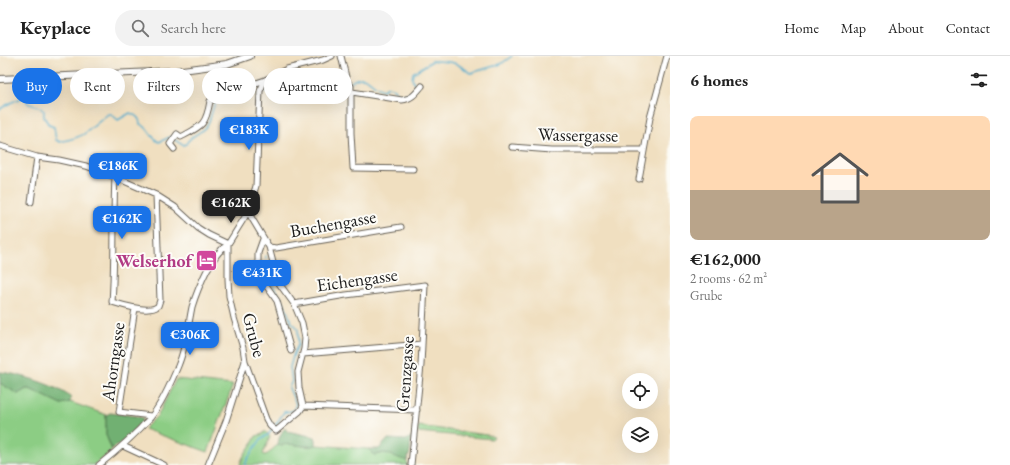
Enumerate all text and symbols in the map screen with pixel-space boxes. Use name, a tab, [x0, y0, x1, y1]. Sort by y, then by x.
search box	[115, 10, 395, 46]
text: Keyplace	[20, 15, 91, 40]
icon: search	[129, 17, 151, 39]
text: Search here	[161, 18, 226, 37]
text: Home	[784, 19, 819, 37]
text: Map	[841, 19, 866, 37]
text: About	[888, 19, 924, 37]
text: Contact	[946, 19, 990, 37]
chip: Buy	[12, 68, 62, 104]
chip: Rent	[70, 68, 125, 104]
chip: Filters	[133, 68, 194, 104]
chip: New	[202, 68, 256, 104]
chip: Apartment	[264, 68, 352, 104]
text: 6 homes	[690, 69, 748, 91]
icon: filters	[968, 69, 990, 91]
pin: €183K	[221, 117, 277, 151]
text: €183K	[229, 121, 269, 138]
street label: Wassergasse	[538, 122, 618, 147]
icon: home	[804, 142, 876, 214]
pin: €186K	[90, 153, 146, 187]
text: €186K	[98, 157, 138, 174]
pin: €162K	[203, 190, 259, 224]
text: €162K	[211, 194, 251, 211]
street label: Buchengasse	[288, 205, 378, 242]
pin: €162K	[94, 206, 150, 240]
text: €162K	[102, 210, 142, 227]
hotel icon: Welserhof	[194, 248, 220, 274]
text: €162,000	[690, 248, 761, 270]
place label: Welserhof	[116, 249, 195, 272]
pin: €431K	[234, 260, 290, 294]
street label: Eichengasse	[315, 262, 399, 297]
text: €431K	[242, 264, 282, 281]
text: 2 rooms · 62 m²	[690, 270, 767, 287]
text: Grube	[690, 287, 722, 304]
street label: Grube	[238, 310, 271, 360]
street label: Ahorngasse	[95, 321, 129, 404]
pin: €306K	[162, 322, 218, 356]
text: €306K	[170, 326, 210, 343]
street label: Grenzgasse	[390, 335, 419, 413]
map controls	[622, 373, 658, 453]
button: locate	[622, 373, 658, 409]
button: layers	[622, 417, 658, 453]

